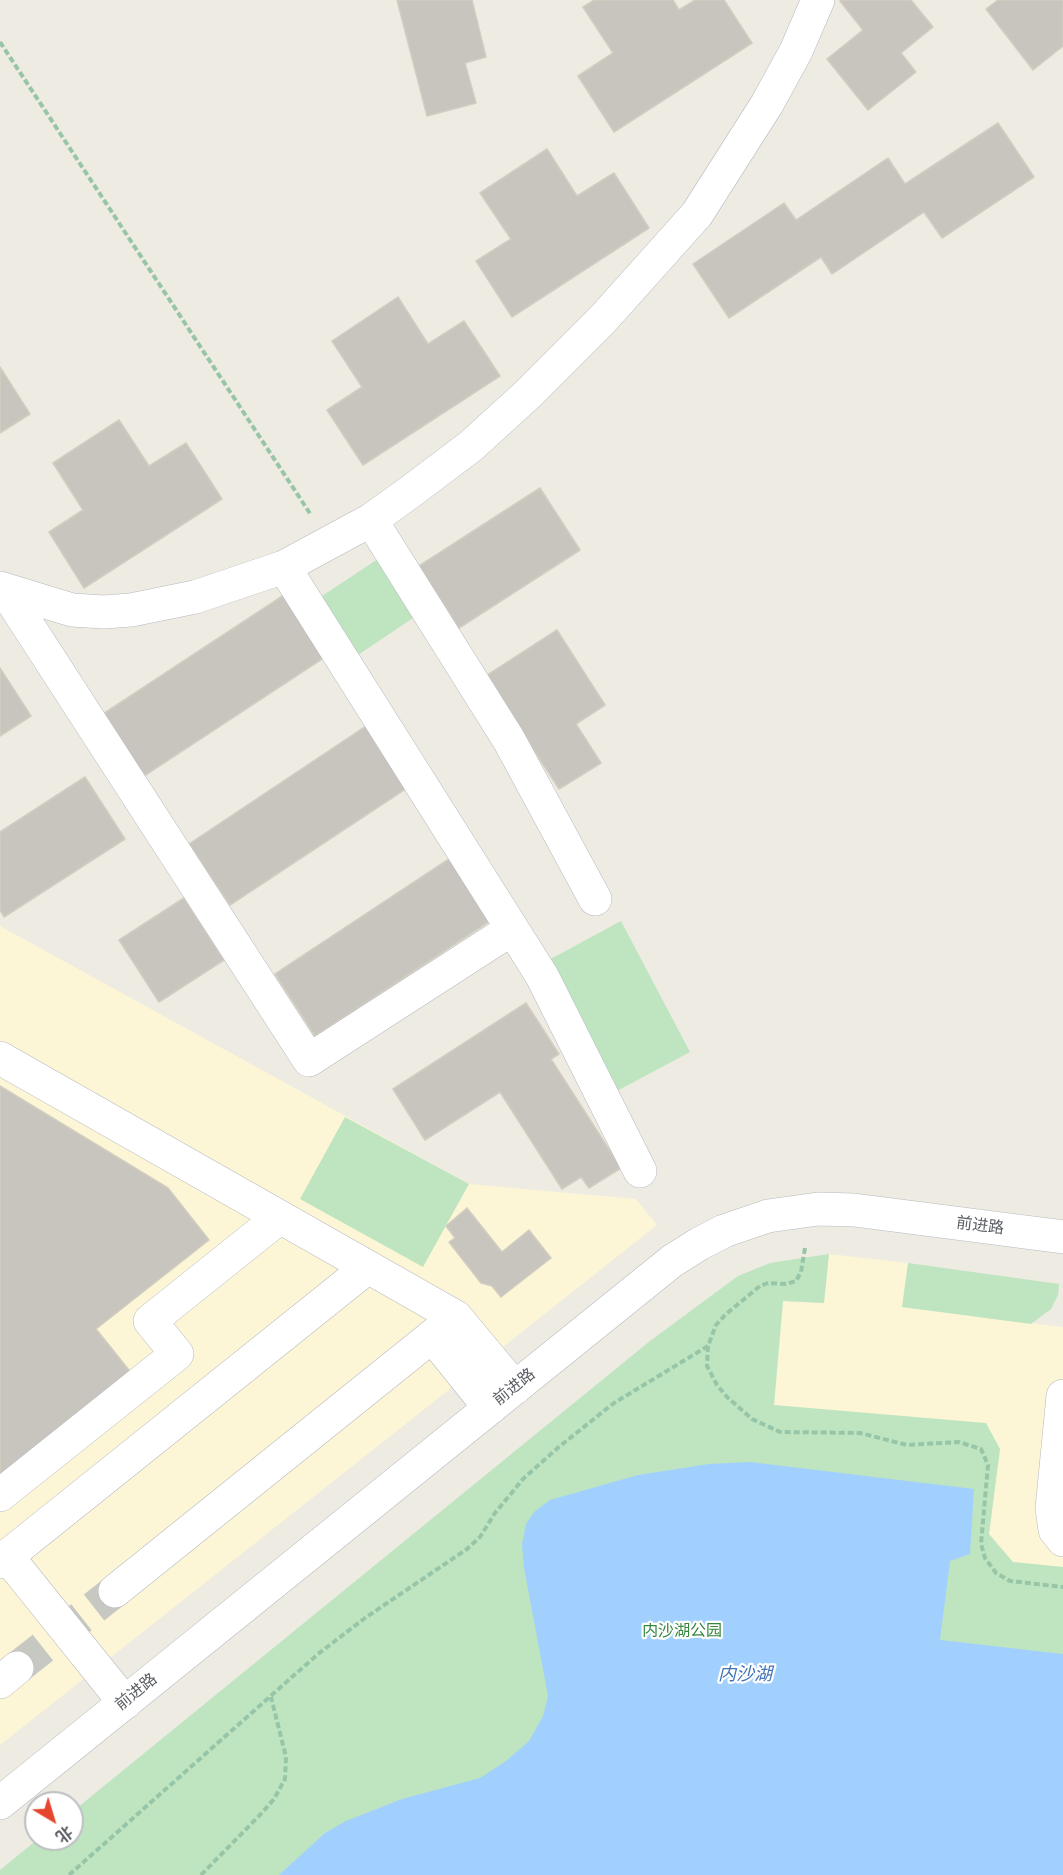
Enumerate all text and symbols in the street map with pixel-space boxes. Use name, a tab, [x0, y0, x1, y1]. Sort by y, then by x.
street label: 前进路	[955, 1215, 1005, 1239]
street label: 前进路	[490, 1365, 540, 1411]
park label: 内沙湖公园	[642, 1622, 722, 1642]
water label: 内沙湖	[718, 1665, 772, 1687]
street label: 前进路	[112, 1670, 162, 1716]
north arrow	[24, 1791, 84, 1851]
text: 北	[51, 1820, 77, 1847]

